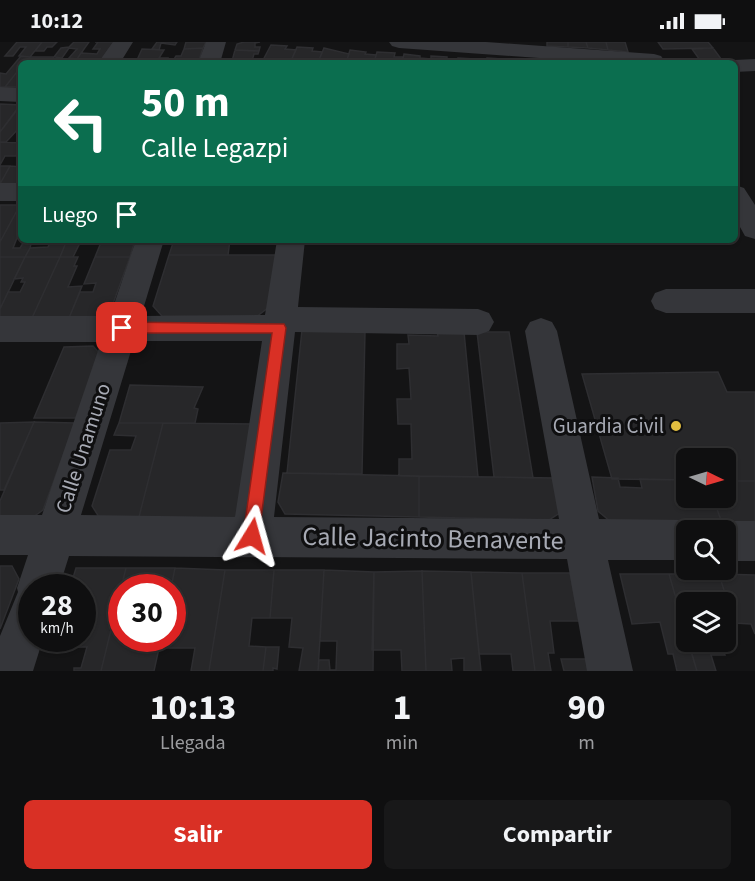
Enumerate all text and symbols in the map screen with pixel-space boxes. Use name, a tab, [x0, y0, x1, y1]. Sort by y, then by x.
text: 10:12	[30, 5, 83, 37]
text: 50 m	[141, 73, 230, 133]
icon: left	[42, 84, 120, 162]
text: Calle Legazpi	[141, 129, 288, 168]
icon: arrive	[110, 198, 143, 231]
text: Luego	[42, 199, 98, 231]
pin	[96, 302, 147, 353]
icon: arrive	[105, 311, 138, 344]
street label: Calle Unamuno	[48, 379, 118, 517]
place label: Guardia Civil	[553, 411, 664, 441]
marker: Guardia Civil	[669, 419, 683, 433]
north arrow	[676, 448, 736, 508]
map controls	[676, 448, 736, 652]
position arrow	[220, 504, 284, 568]
street label: Calle Jacinto Benavente	[302, 518, 564, 559]
button: search	[676, 520, 736, 580]
speed limit sign: 30	[108, 574, 186, 652]
text: 28	[41, 584, 73, 627]
button: layers	[676, 592, 736, 652]
text: km/h	[40, 618, 74, 639]
text: 10:13	[149, 682, 236, 733]
text: 1	[392, 682, 411, 733]
text: 90	[568, 682, 606, 733]
text: Llegada	[160, 729, 226, 757]
text: min	[386, 729, 418, 757]
text: m	[578, 729, 595, 757]
button: Salir	[24, 800, 372, 869]
button: Compartir	[384, 800, 731, 869]

